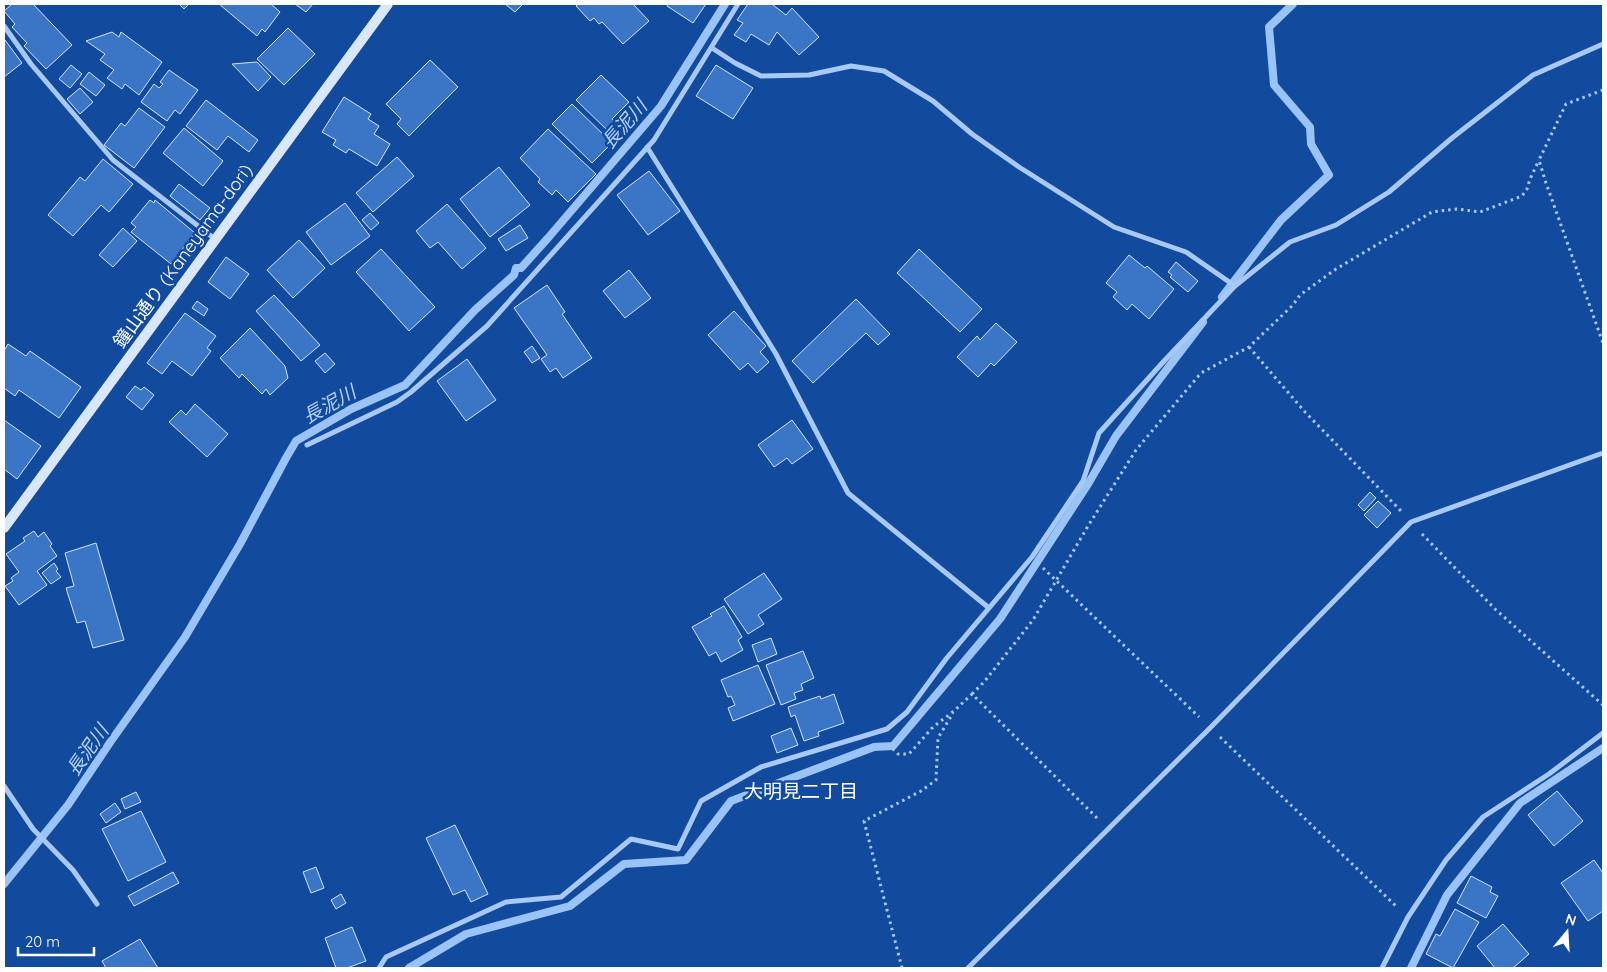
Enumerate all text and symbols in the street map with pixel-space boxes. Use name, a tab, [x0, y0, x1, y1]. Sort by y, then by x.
water label: 長泥川	[596, 93, 653, 153]
street label: 鐘山通り (Kaneyama-dori)	[108, 159, 257, 352]
water label: 長泥川	[298, 379, 361, 428]
water label: 長泥川	[61, 718, 114, 780]
district label: 大明見二丁目	[744, 779, 858, 803]
north arrow	[1542, 907, 1592, 957]
text: N	[1563, 909, 1579, 930]
scale bar	[18, 924, 94, 956]
text: 20 m	[25, 932, 60, 951]

